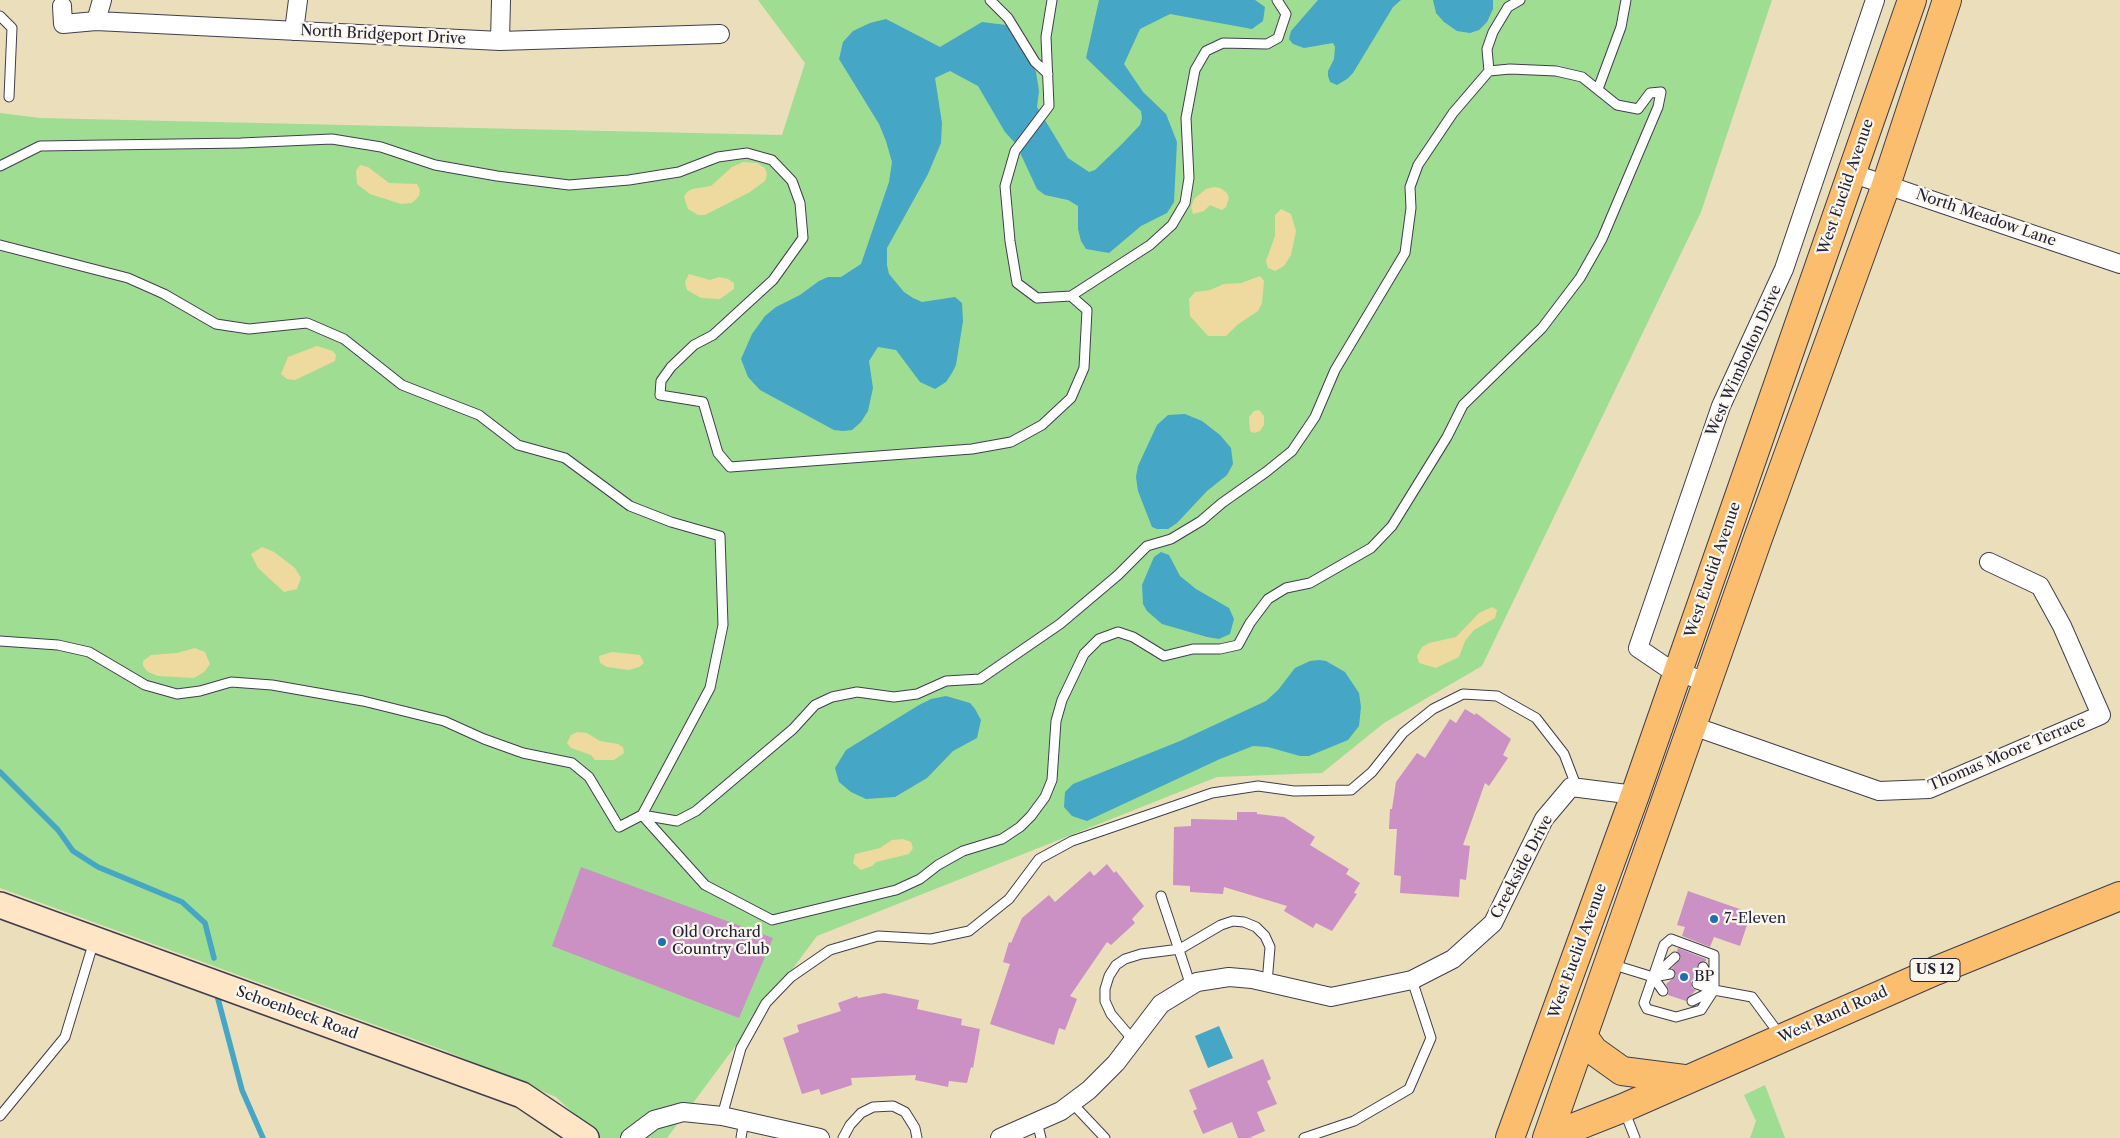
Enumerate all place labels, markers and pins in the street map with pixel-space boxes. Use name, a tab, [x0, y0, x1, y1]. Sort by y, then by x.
place label: 7-Eleven	[1724, 910, 1786, 928]
marker: 7-Eleven	[1708, 913, 1720, 925]
place label: Old Orchard Country Club	[672, 924, 770, 959]
marker: Old Orchard Country Club	[656, 936, 668, 948]
place label: BP	[1694, 968, 1714, 986]
marker: BP	[1678, 971, 1690, 983]

